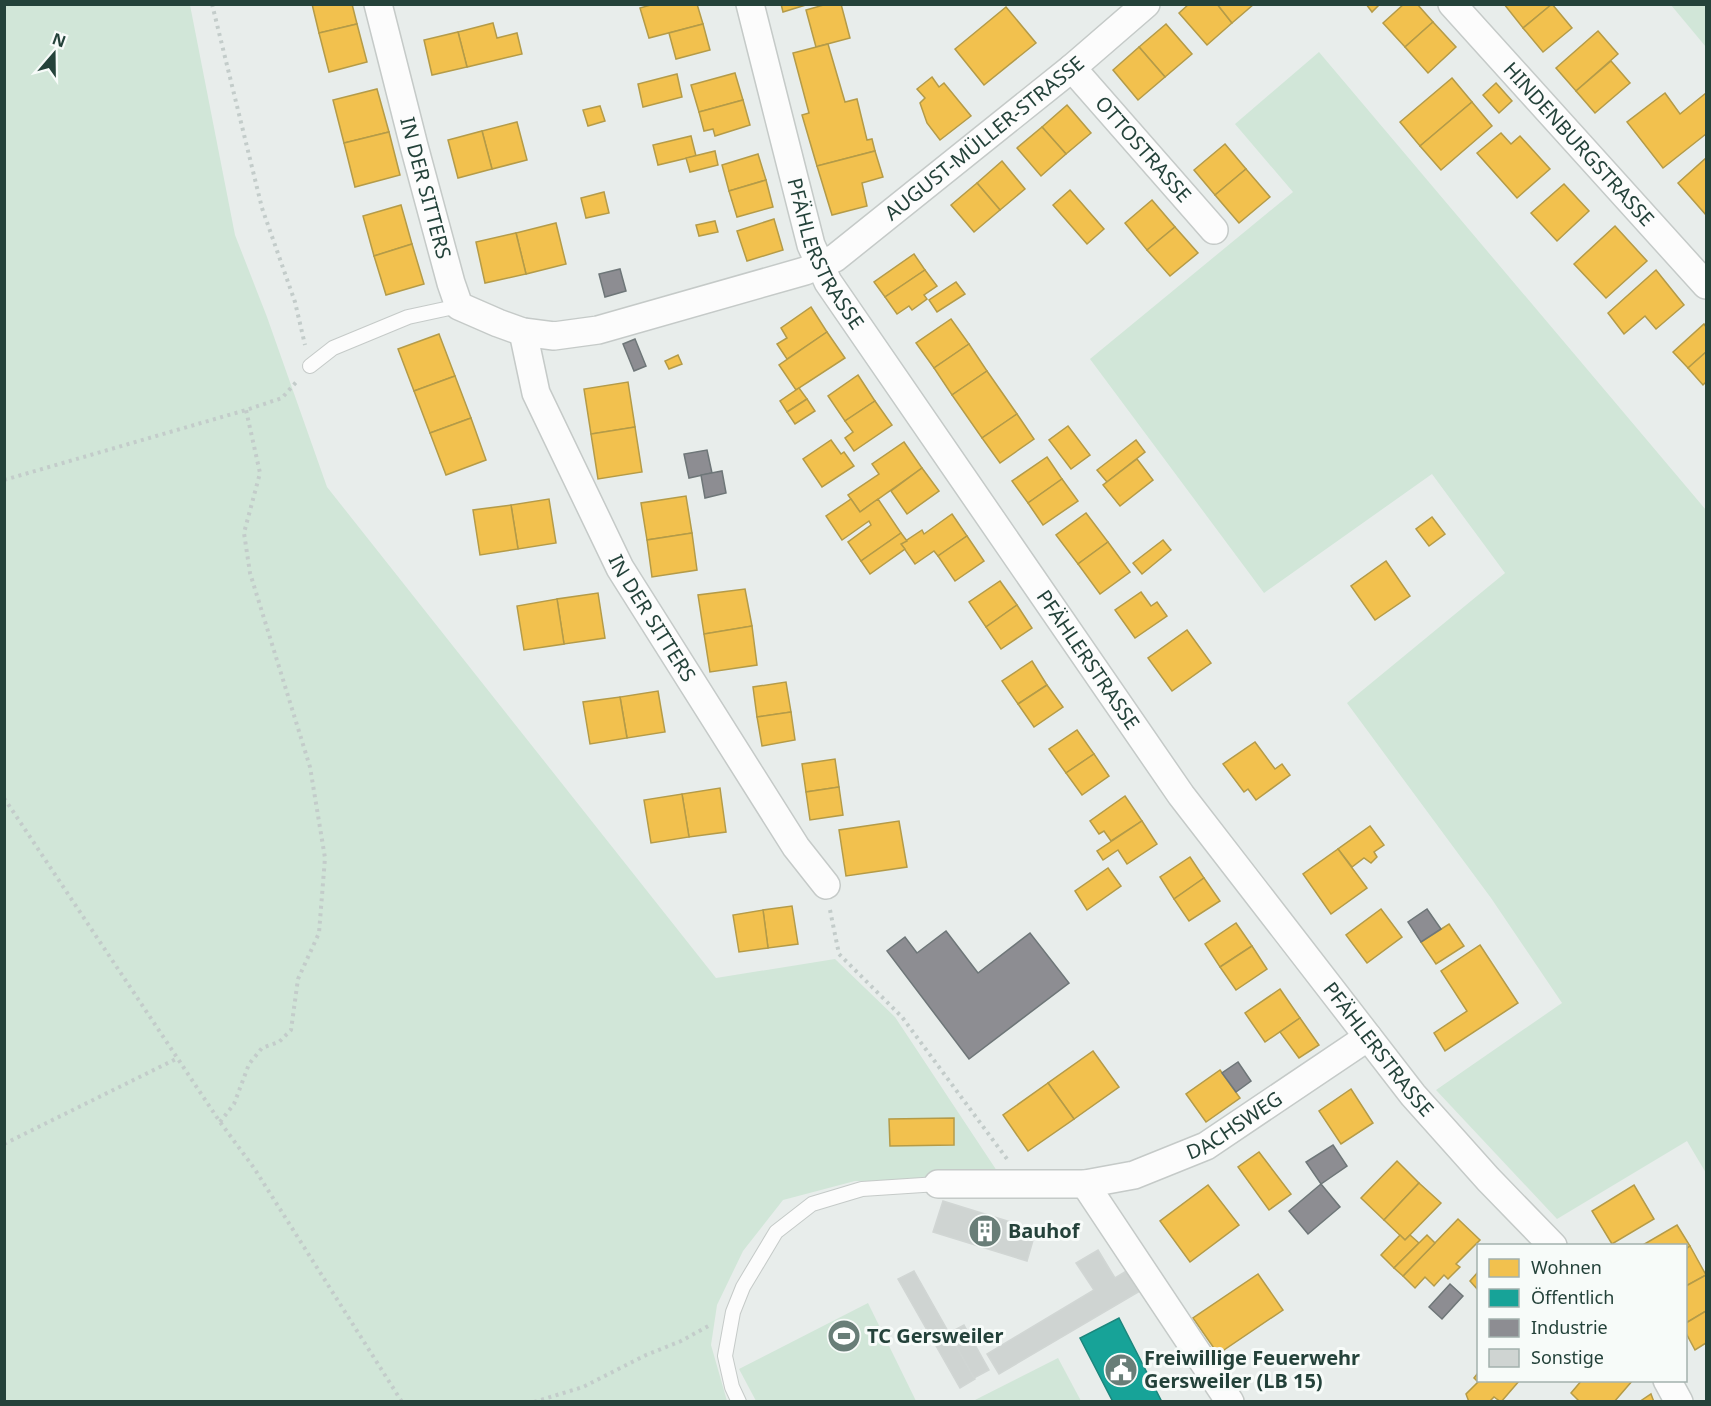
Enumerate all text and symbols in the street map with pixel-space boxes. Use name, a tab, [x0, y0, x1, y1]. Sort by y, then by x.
north arrow	[24, 24, 84, 84]
text: N	[49, 27, 69, 52]
street label: AUGUST-MÜLLER-STRASSE	[879, 50, 1090, 226]
street label: HINDENBURGSTRASSE	[1498, 56, 1660, 232]
street label: OTTOSTRASSE	[1089, 90, 1198, 208]
street label: IN DER SITTERS	[394, 114, 458, 262]
street label: PFÄHLERSTRASSE	[782, 175, 871, 334]
street label: IN DER SITTERS	[603, 550, 702, 687]
street label: PFÄHLERSTRASSE	[1031, 584, 1146, 735]
street label: PFÄHLERSTRASSE	[1317, 976, 1440, 1122]
street label: DACHSWEG	[1182, 1085, 1287, 1166]
building icon: Bauhof	[967, 1213, 1003, 1249]
place label: Bauhof	[1008, 1217, 1081, 1244]
legend	[1477, 1244, 1687, 1382]
text: Wohnen	[1531, 1255, 1602, 1279]
text: Öffentlich	[1531, 1285, 1614, 1309]
text: Industrie	[1531, 1315, 1608, 1339]
sports icon: TC Gersweiler	[826, 1318, 862, 1354]
place label: TC Gersweiler	[867, 1322, 1004, 1349]
place label: Freiwillige Feuerwehr Gersweiler (LB 15)	[1144, 1344, 1360, 1394]
text: Sonstige	[1531, 1345, 1604, 1369]
public building icon: Freiwillige Feuerwehr Gersweiler (LB 15)	[1103, 1352, 1139, 1388]

